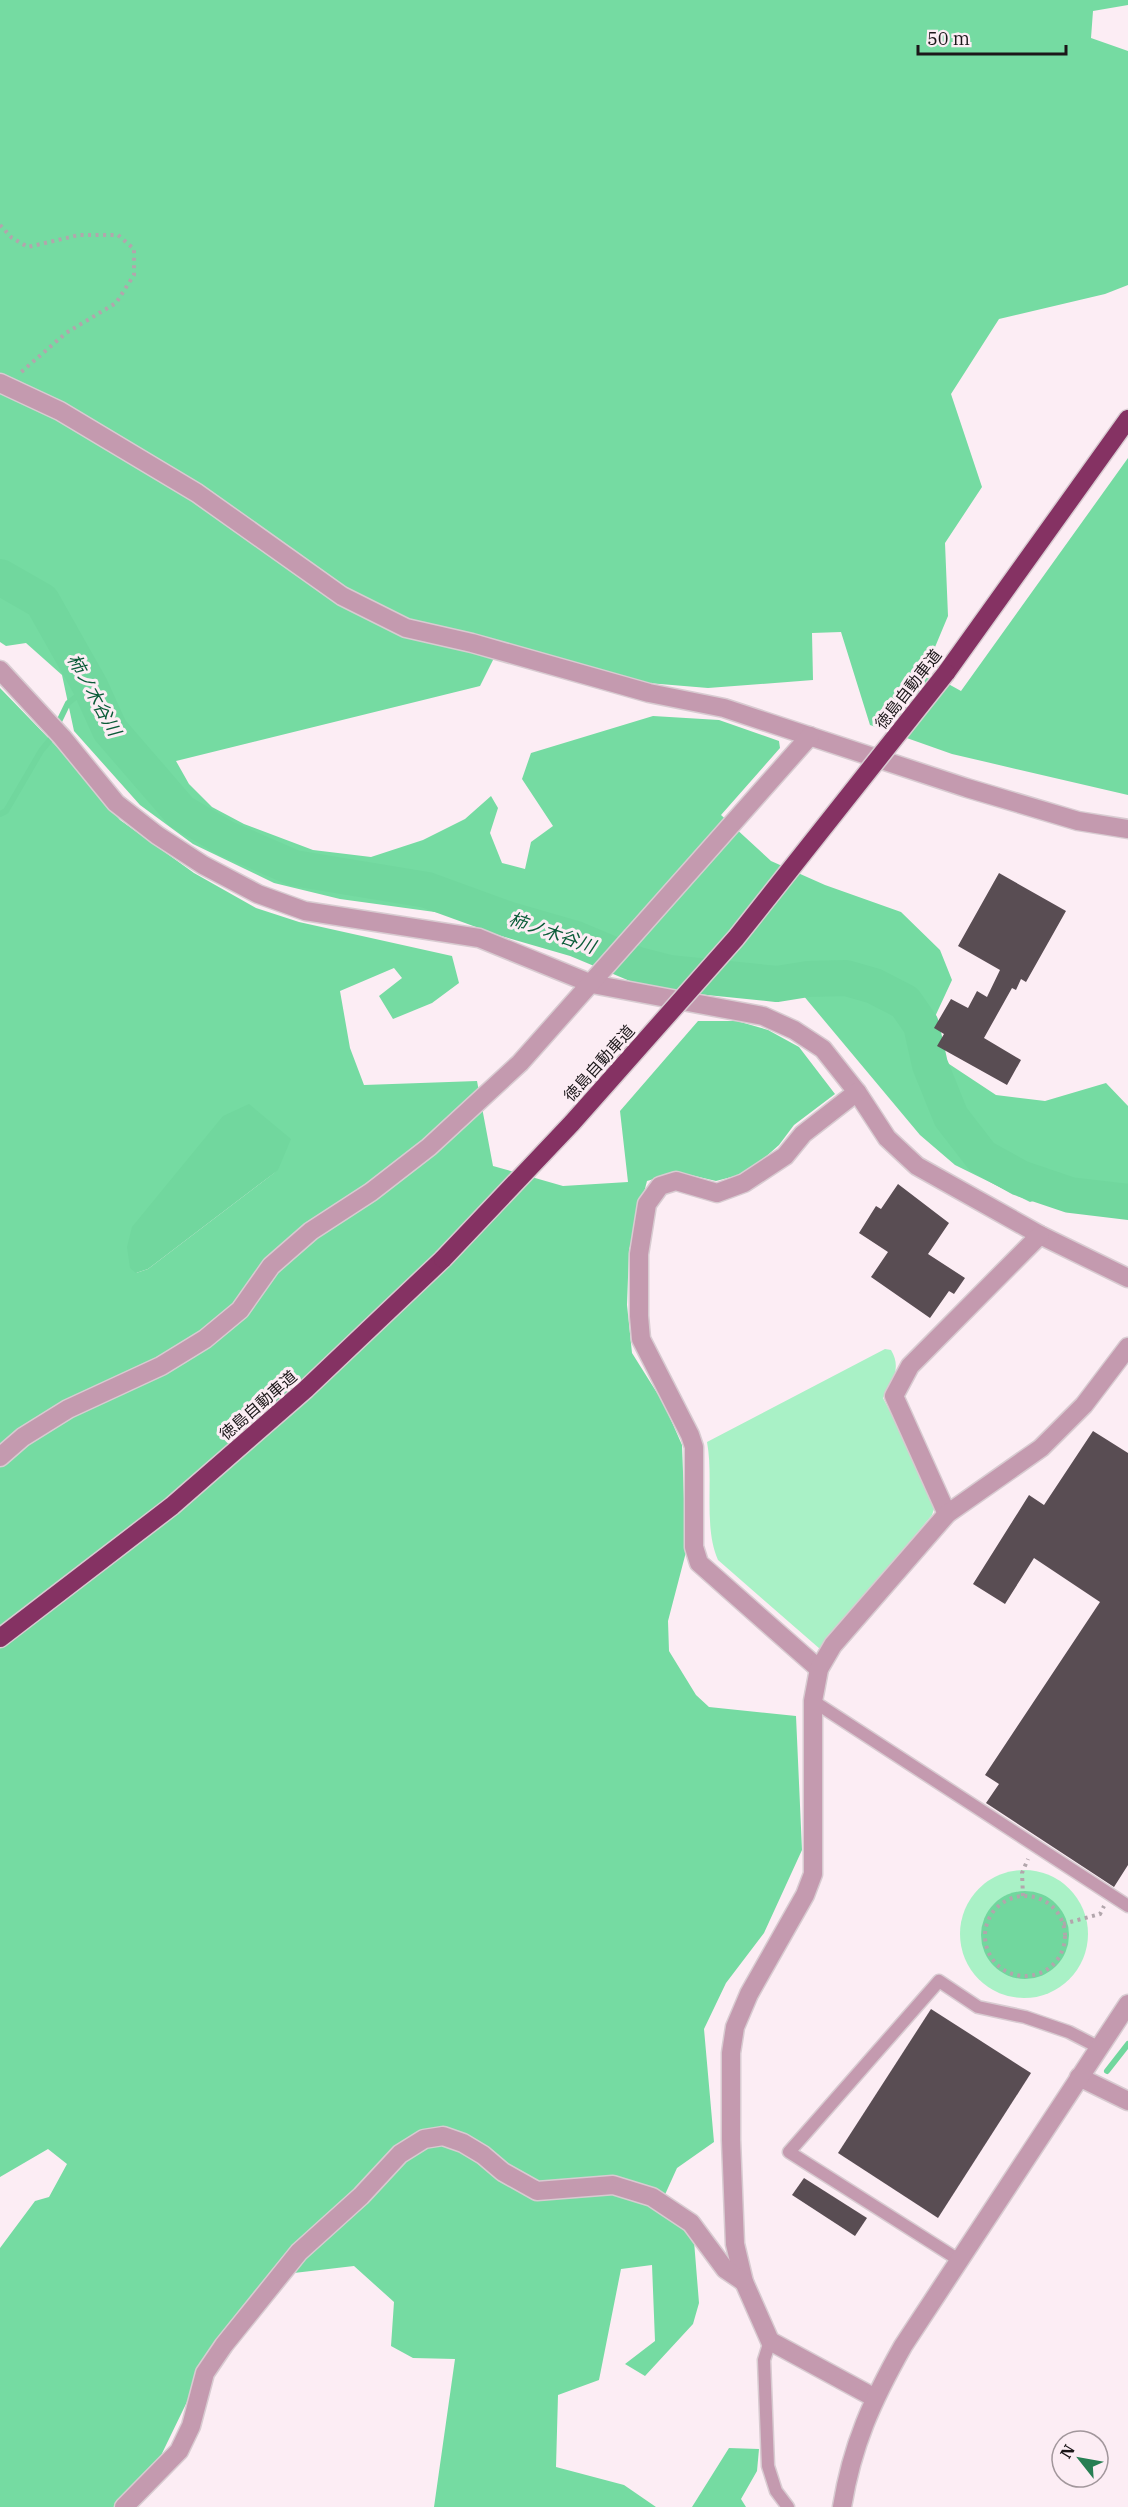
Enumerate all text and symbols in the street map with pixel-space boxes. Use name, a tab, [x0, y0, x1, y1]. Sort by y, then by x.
scale bar	[918, 18, 1066, 56]
text: 50 m	[927, 27, 970, 50]
street label: 徳島自動車道	[871, 645, 945, 733]
water label: 柿ノ木谷川	[63, 650, 127, 741]
water label: 柿ノ木谷川	[506, 907, 600, 959]
street label: 徳島自動車道	[559, 1021, 639, 1105]
street label: 徳島自動車道	[215, 1366, 301, 1444]
north arrow	[1050, 2429, 1110, 2489]
text: N	[1055, 2441, 1079, 2462]

